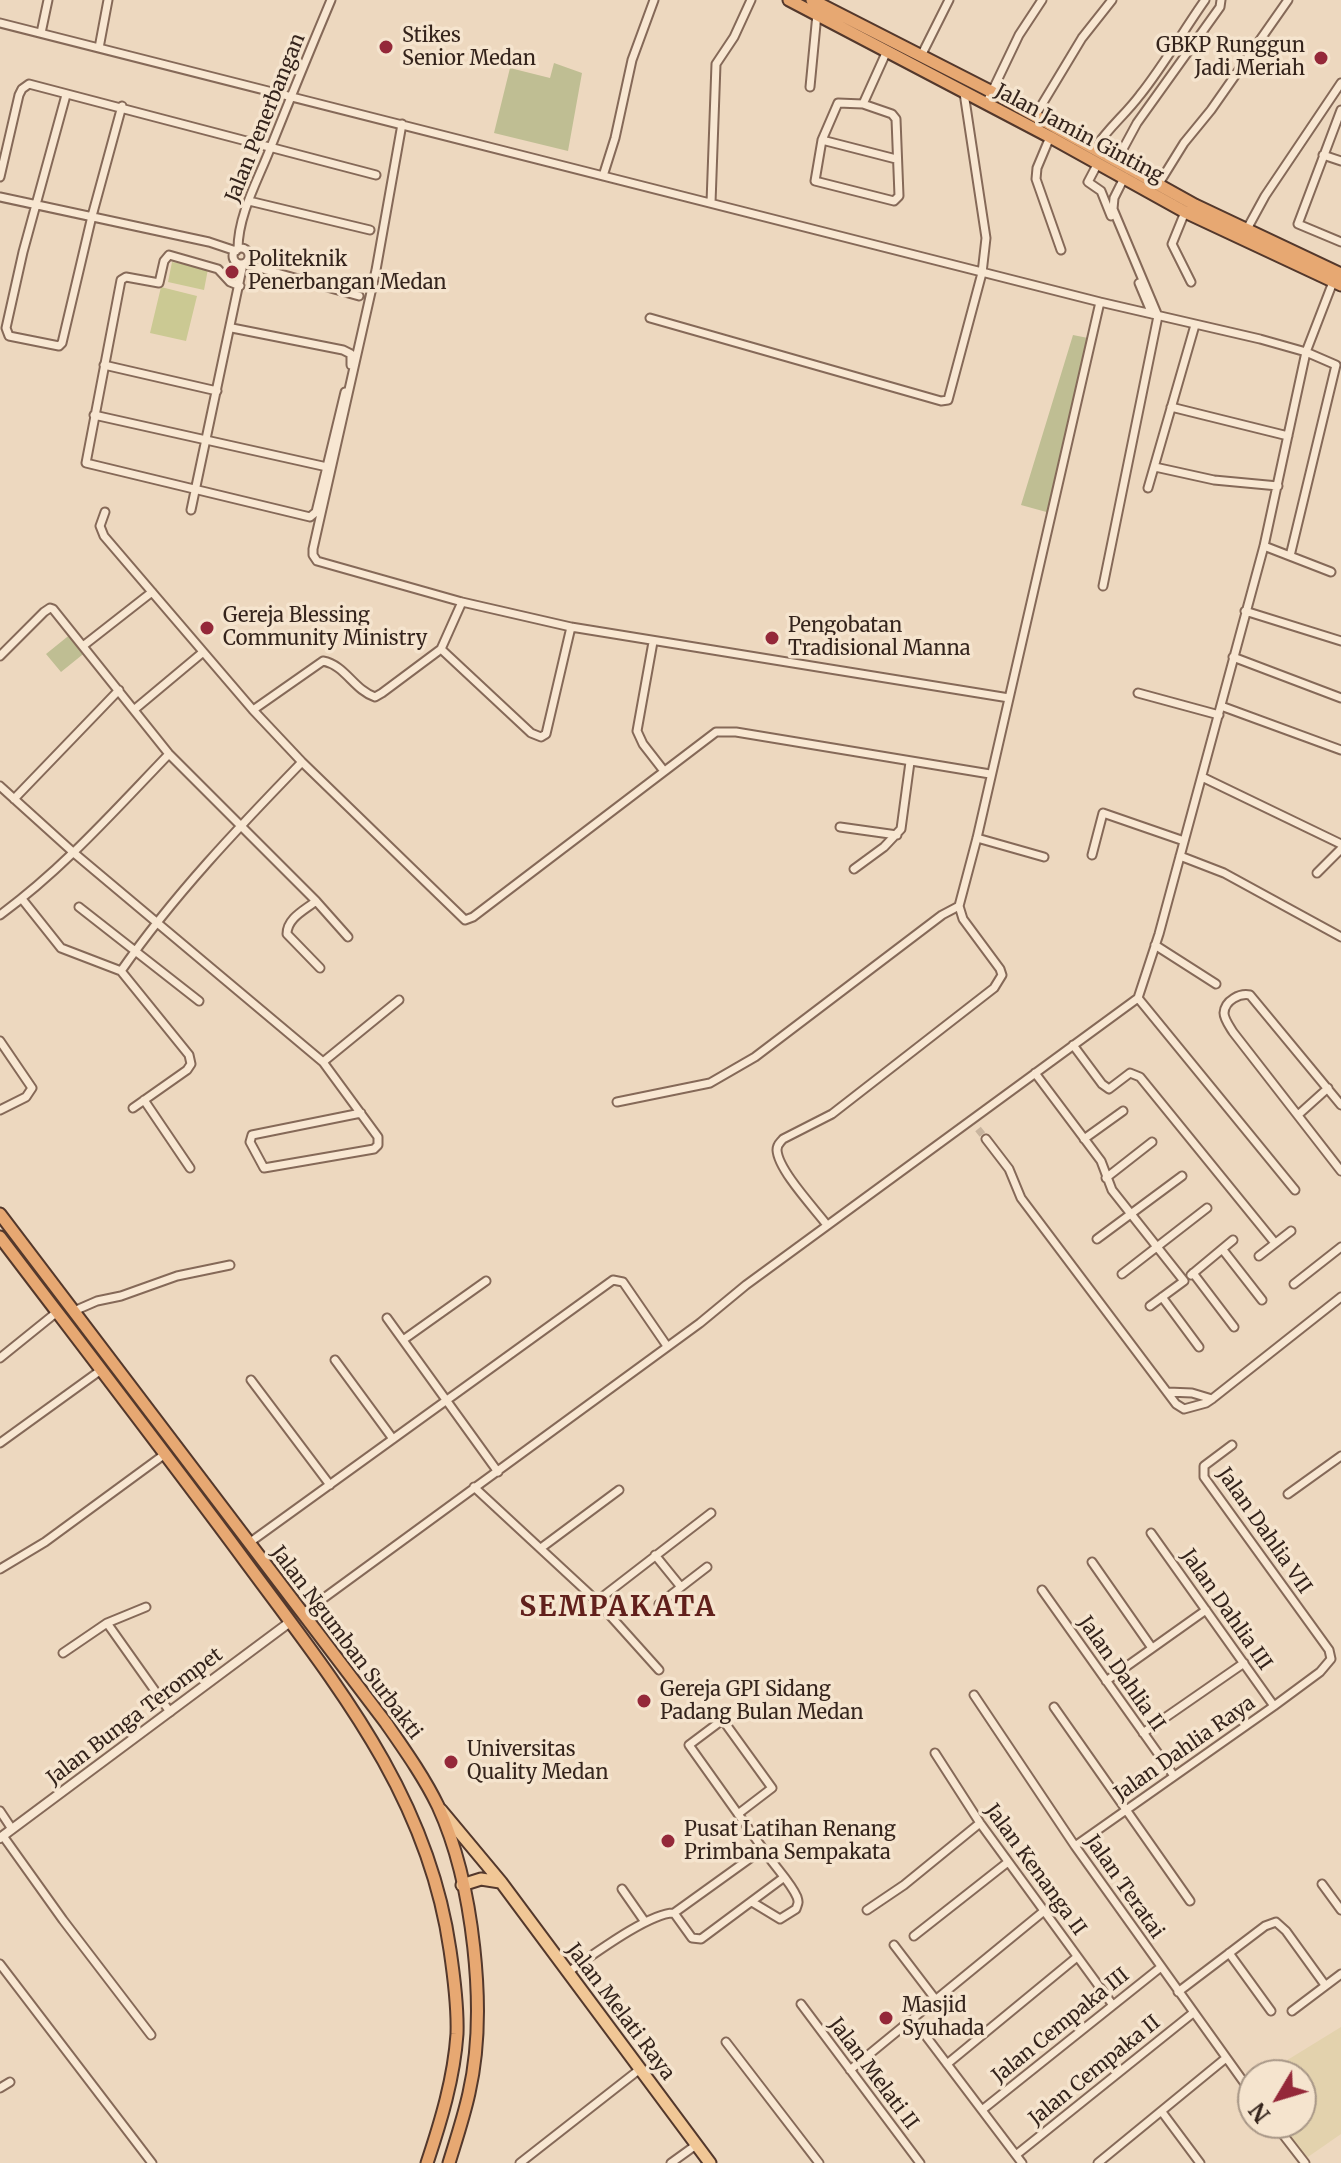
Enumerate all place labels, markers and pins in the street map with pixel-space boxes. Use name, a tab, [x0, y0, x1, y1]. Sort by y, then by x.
place label: Stikes Senior Medan	[402, 24, 536, 71]
place label: GBKP Runggun Jadi Meriah	[1156, 34, 1305, 81]
marker: Stikes Senior Medan	[377, 38, 395, 56]
marker: GBKP Runggun Jadi Meriah	[1312, 49, 1330, 67]
place label: Politeknik Penerbangan Medan	[248, 248, 447, 295]
marker: Politeknik Penerbangan Medan	[223, 263, 241, 281]
place label: Gereja Blessing Community Ministry	[223, 604, 428, 651]
place label: Pengobatan Tradisional Manna	[788, 614, 971, 661]
marker: Gereja Blessing Community Ministry	[198, 619, 216, 637]
marker: Pengobatan Tradisional Manna	[763, 629, 781, 647]
place label: Gereja GPI Sidang Padang Bulan Medan	[660, 1678, 864, 1725]
marker: Gereja GPI Sidang Padang Bulan Medan	[635, 1692, 653, 1710]
place label: Universitas Quality Medan	[467, 1738, 608, 1785]
marker: Universitas Quality Medan	[442, 1753, 460, 1771]
place label: Pusat Latihan Renang Primbana Sempakata	[684, 1818, 896, 1865]
marker: Pusat Latihan Renang Primbana Sempakata	[659, 1832, 677, 1850]
place label: Masjid Syuhada	[902, 1994, 985, 2041]
marker: Masjid Syuhada	[877, 2009, 895, 2027]

